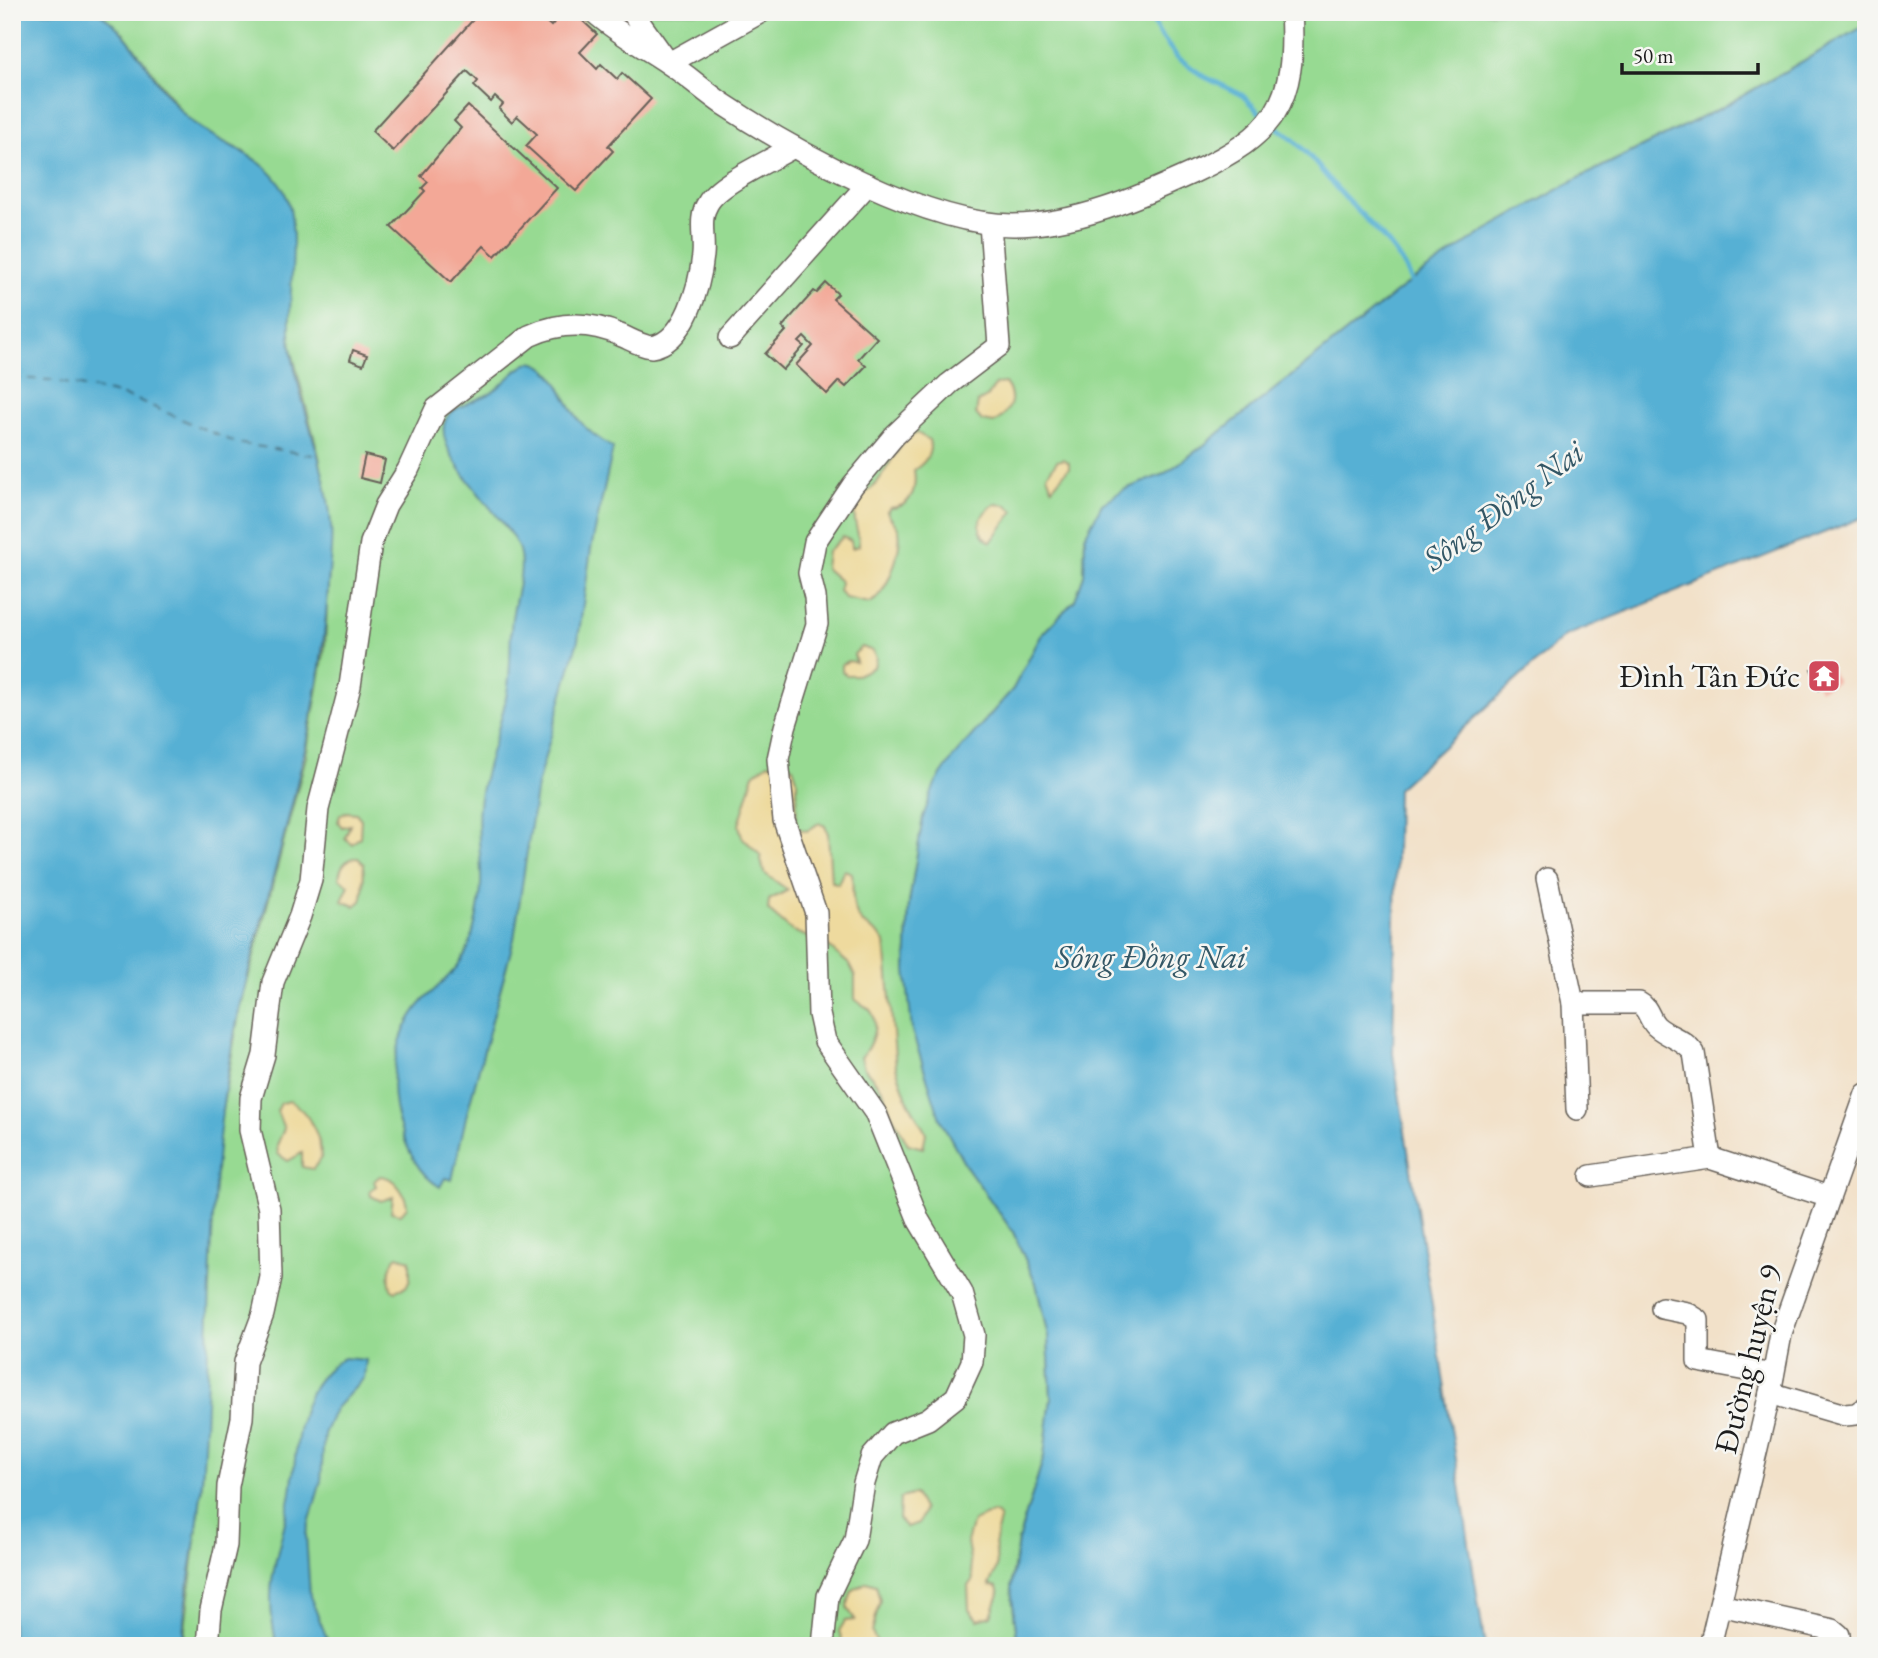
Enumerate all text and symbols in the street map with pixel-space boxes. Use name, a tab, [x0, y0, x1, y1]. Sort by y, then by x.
scale bar	[1622, 32, 1759, 76]
text: 50 m	[1633, 42, 1674, 69]
water label: Sông Đồng Nai	[1413, 429, 1593, 580]
place label: Đình Tân Đức	[1619, 655, 1800, 697]
temple icon: Đình Tân Đức	[1805, 657, 1843, 695]
water label: Sông Đồng Nai	[1054, 935, 1248, 978]
street label: Đường huyện 9	[1704, 1260, 1792, 1458]

